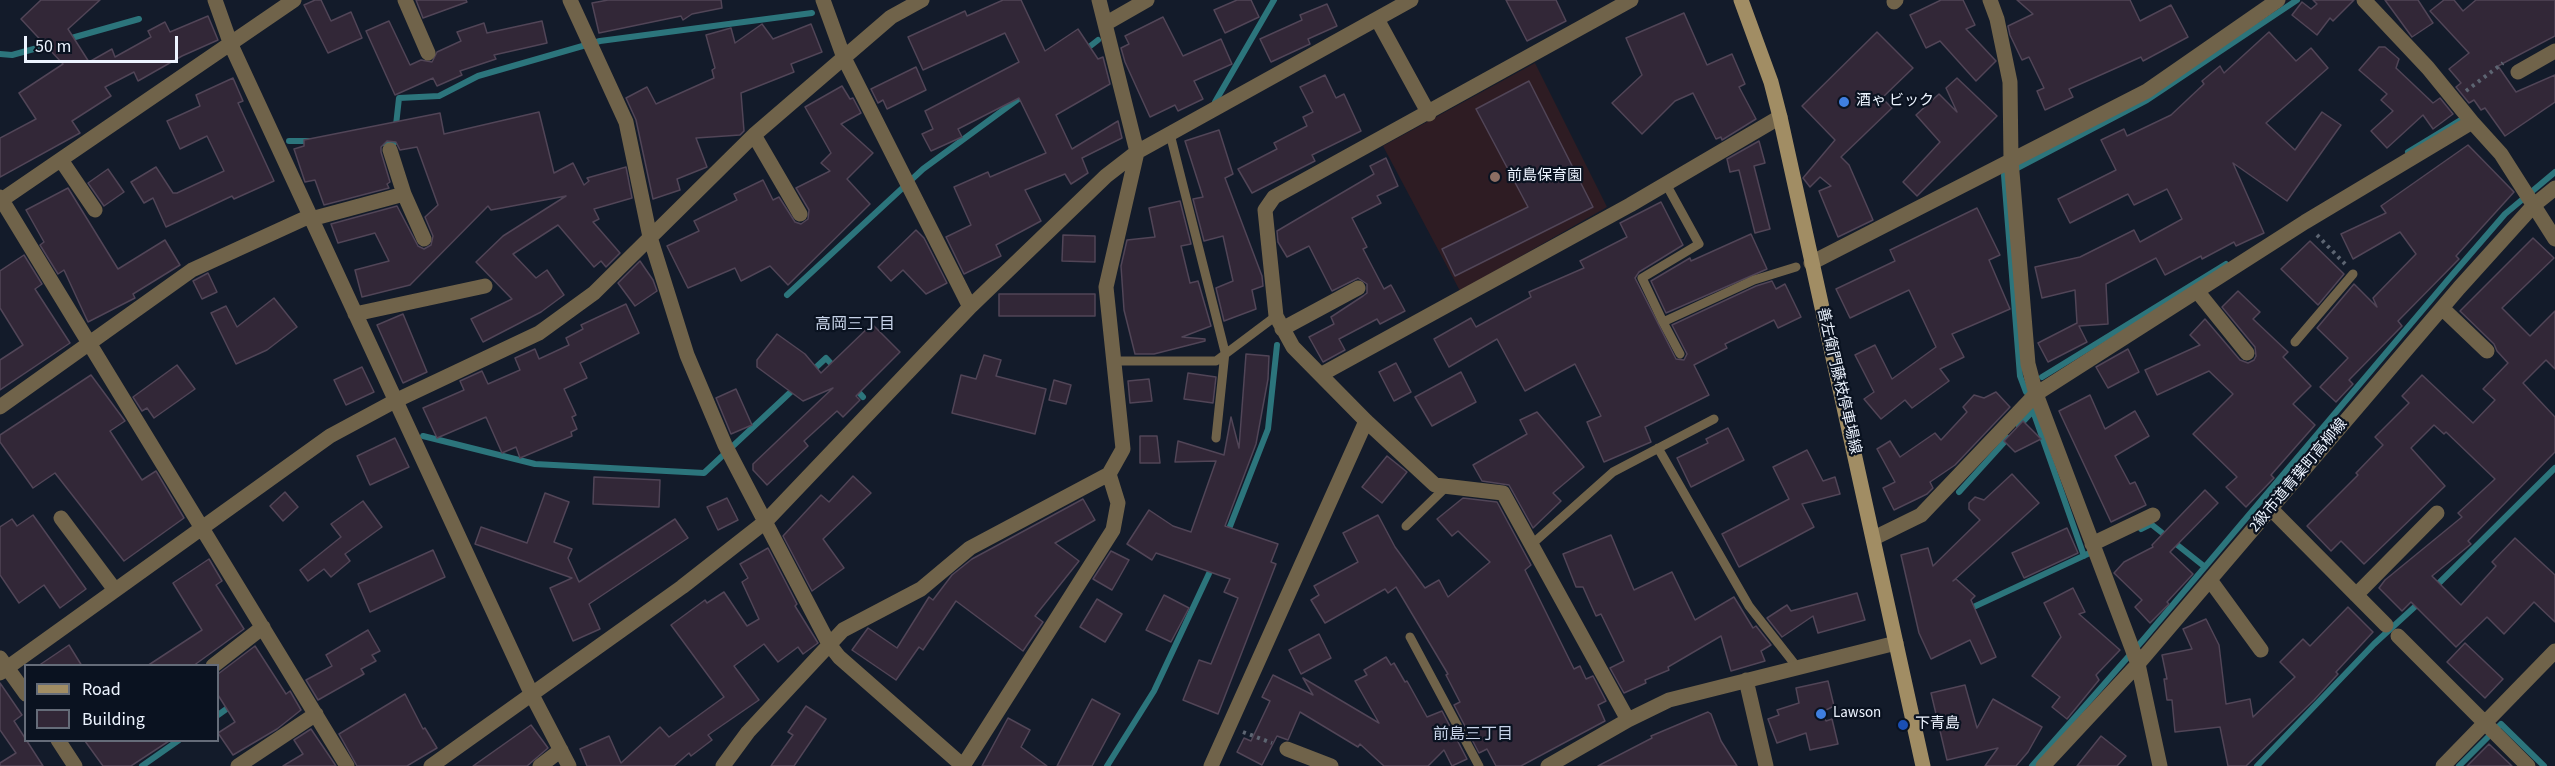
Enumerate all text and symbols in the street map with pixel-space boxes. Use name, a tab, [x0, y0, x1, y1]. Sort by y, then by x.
scale bar	[27, 24, 182, 62]
text: 50 m	[35, 34, 71, 59]
place label: 酒ゃ ビック	[1856, 93, 1934, 111]
marker: 酒ゃ ビック	[1837, 95, 1851, 109]
place label: 前島保育園	[1507, 168, 1582, 186]
marker: 前島保育園	[1488, 170, 1502, 184]
street label: 善左衛門藤枝停車場線	[1812, 306, 1864, 456]
district label: 高岡三丁目	[815, 315, 895, 335]
street label: 2級市道青葉町高柳線	[2246, 416, 2352, 536]
legend	[24, 664, 219, 742]
text: Road	[82, 677, 121, 702]
place label: Lawson	[1833, 705, 1881, 723]
text: Building	[82, 707, 145, 732]
marker: Lawson	[1814, 707, 1828, 721]
place label: 下青島	[1915, 716, 1960, 734]
marker: 下青島	[1896, 718, 1910, 732]
district label: 前島三丁目	[1433, 725, 1513, 745]

